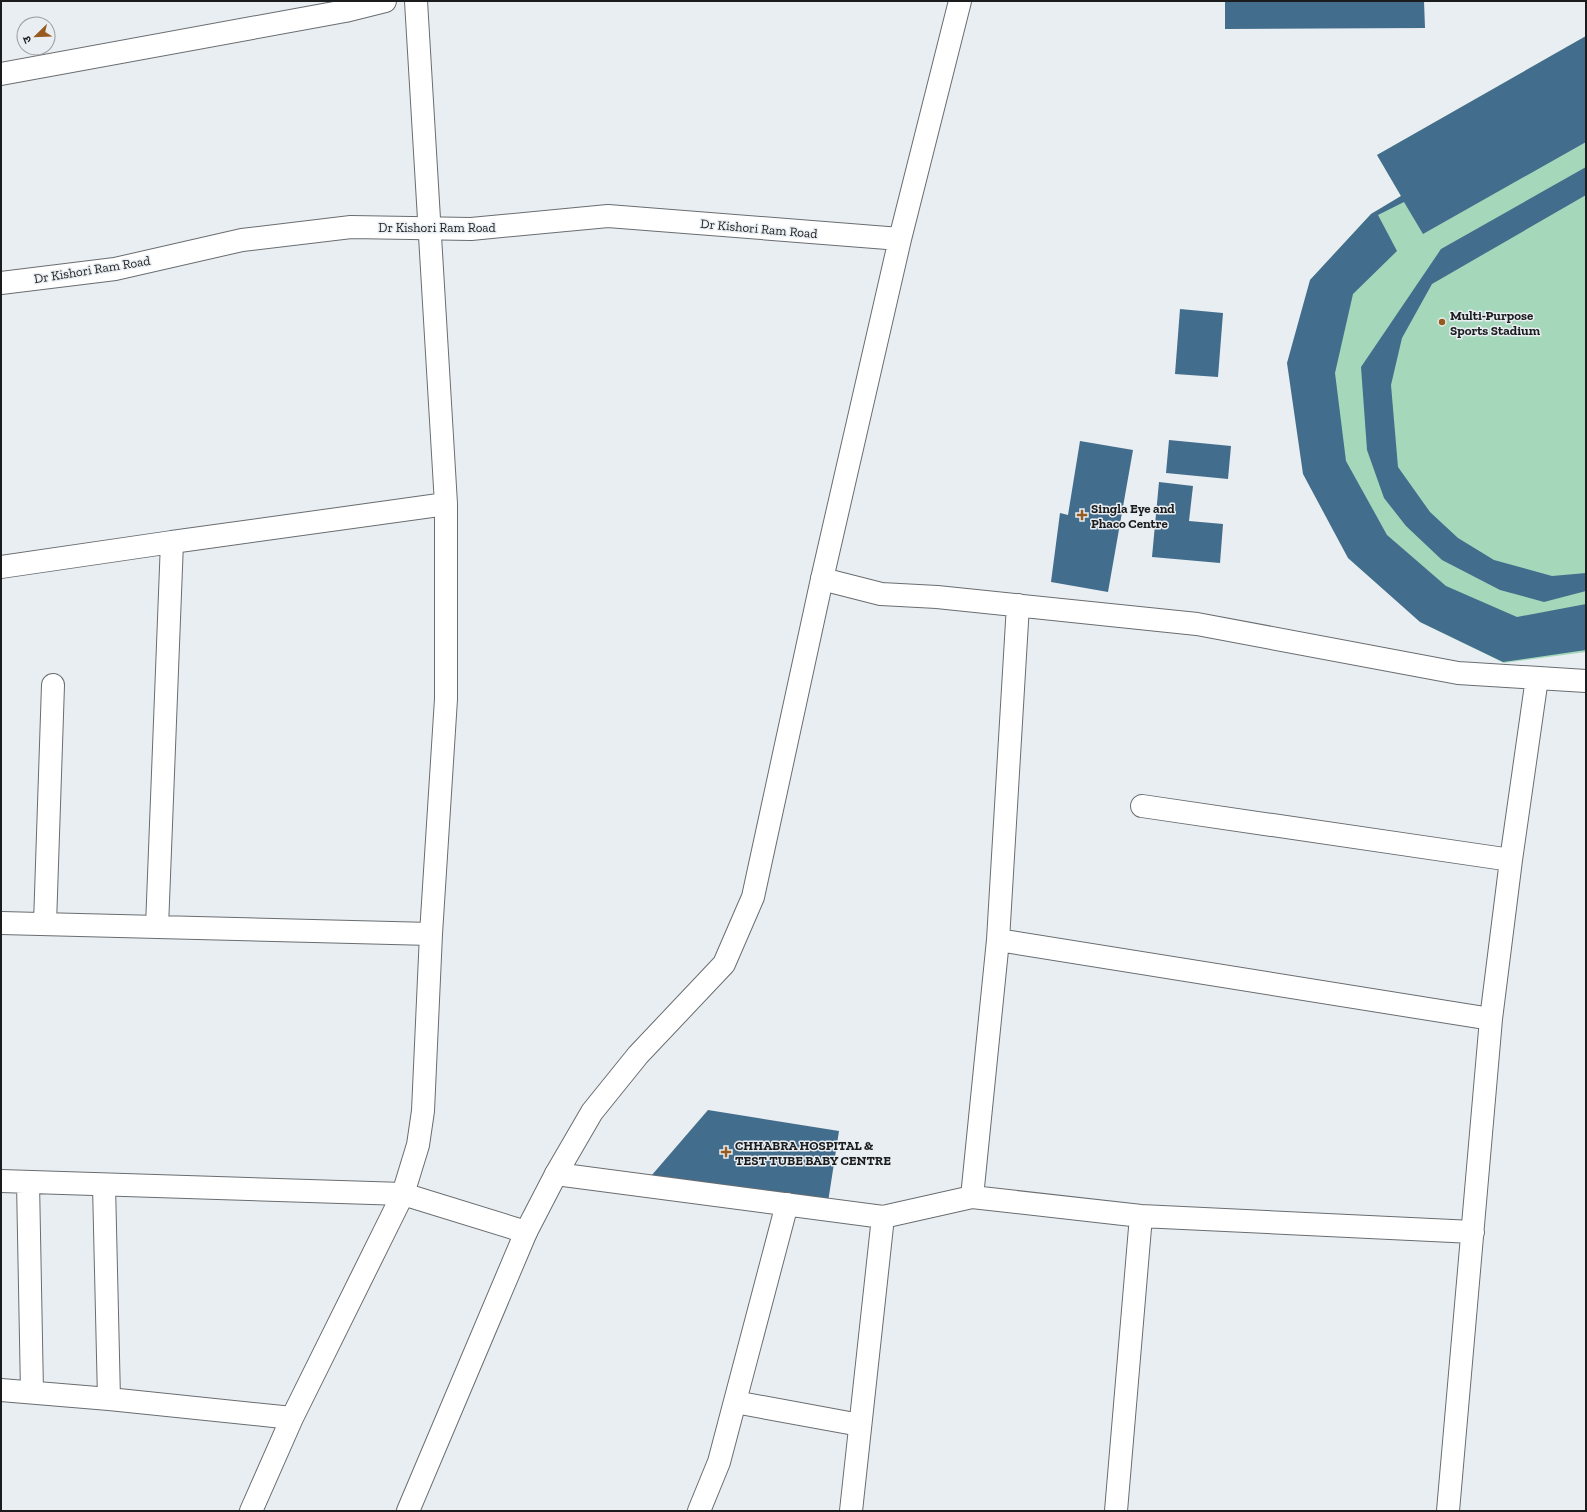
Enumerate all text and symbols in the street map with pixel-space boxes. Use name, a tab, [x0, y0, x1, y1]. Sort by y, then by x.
north arrow	[16, 16, 56, 56]
text: उ	[20, 34, 34, 45]
street label: Dr Kishori Ram Road	[700, 216, 818, 241]
street label: Dr Kishori Ram Road	[378, 220, 496, 235]
street label: Dr Kishori Ram Road	[33, 253, 151, 286]
place label: Multi-Purpose Sports Stadium	[1450, 308, 1541, 338]
marker: Multi-Purpose Sports Stadium	[1437, 317, 1447, 327]
place label: Singla Eye and Phaco Centre	[1091, 501, 1175, 531]
marker: Singla Eye and Phaco Centre	[1076, 509, 1088, 521]
place label: CHHABRA HOSPITAL & TEST TUBE BABY CENTRE	[735, 1138, 891, 1168]
marker: CHHABRA HOSPITAL & TEST TUBE BABY CENTRE	[720, 1146, 732, 1158]

